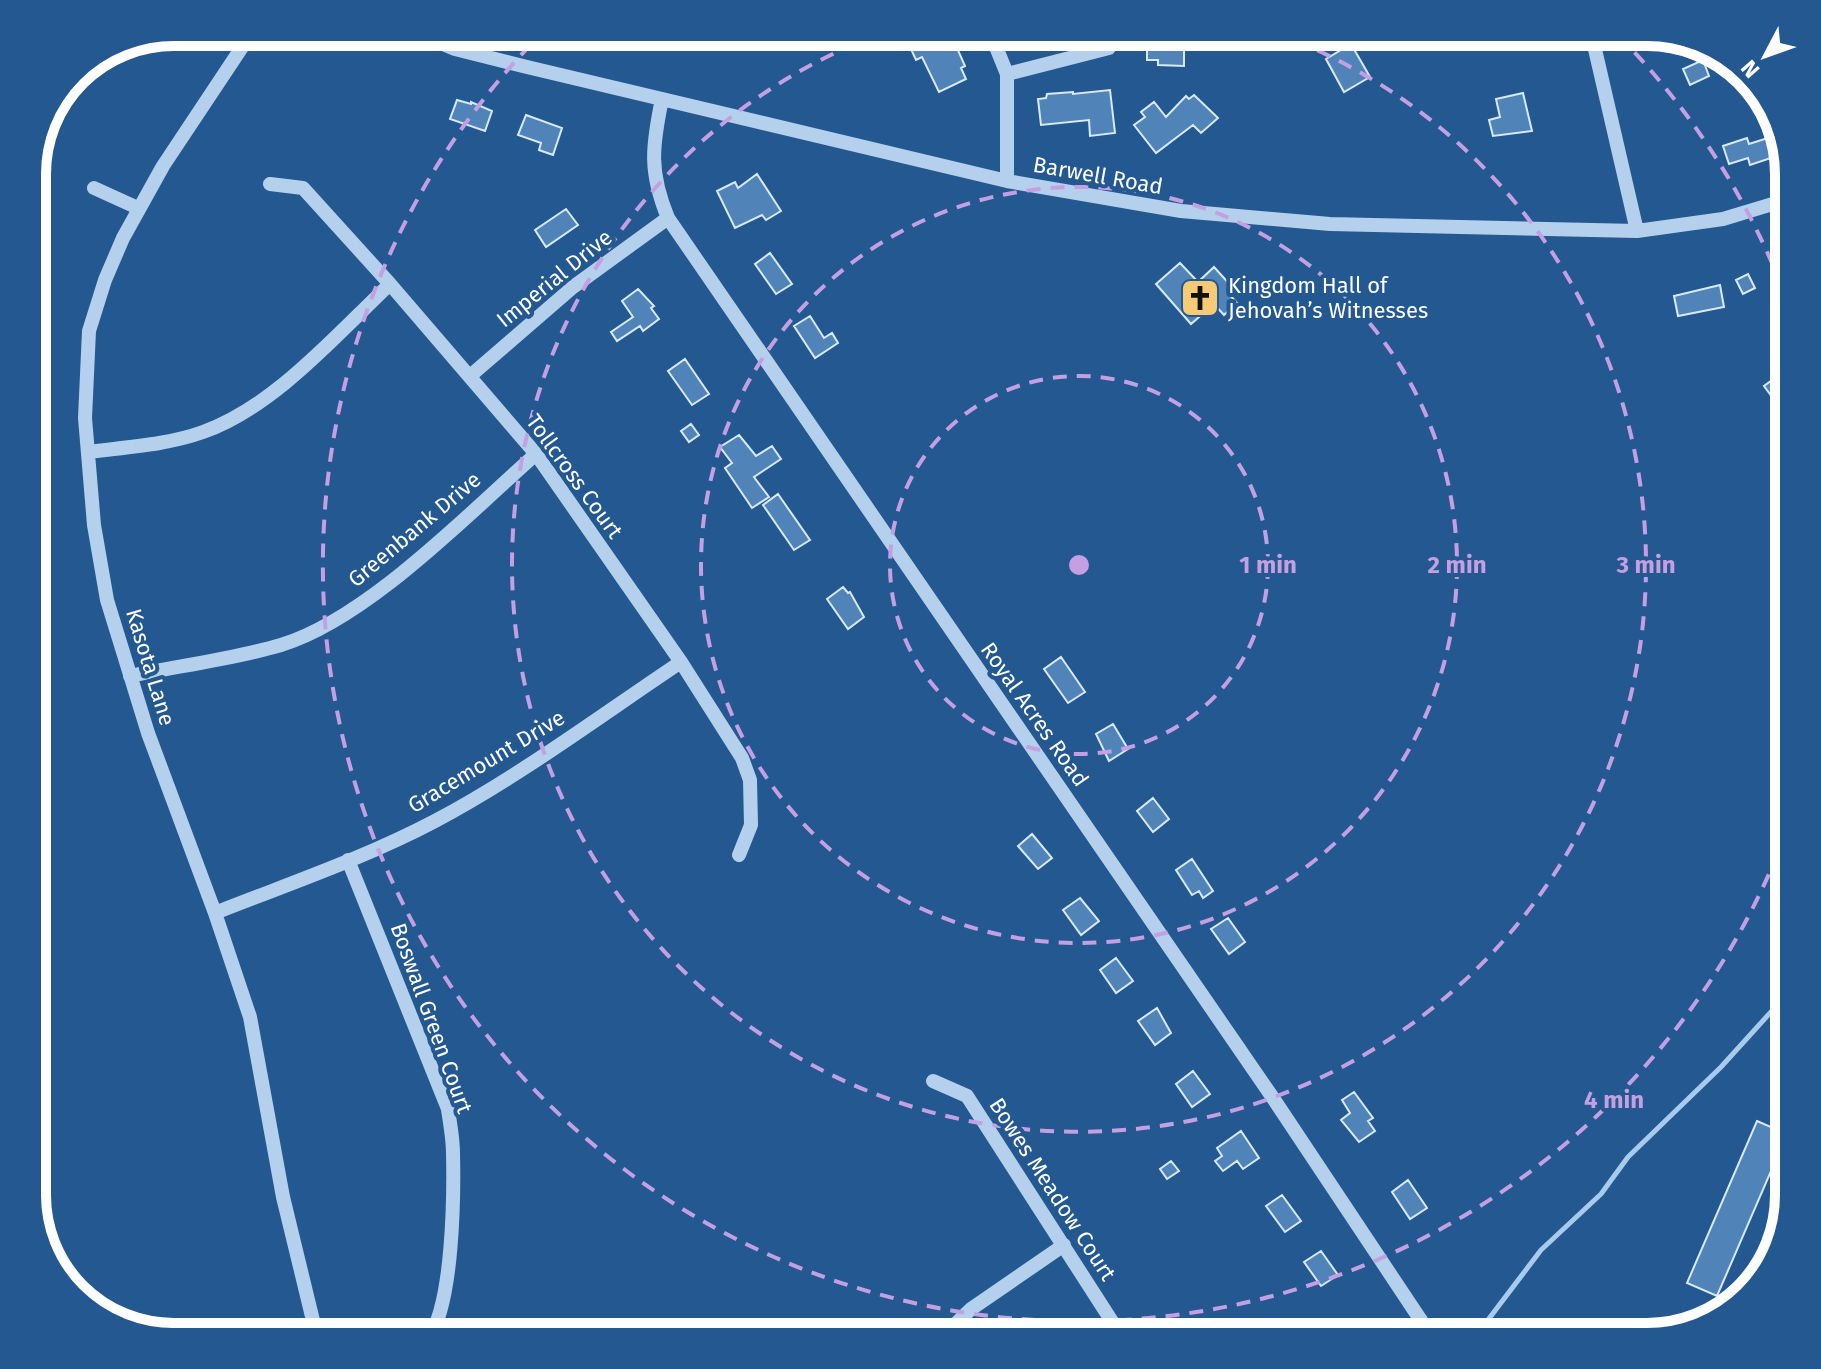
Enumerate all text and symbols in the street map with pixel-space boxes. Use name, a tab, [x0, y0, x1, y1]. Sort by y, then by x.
north arrow	[1725, 16, 1805, 96]
text: N	[1735, 54, 1765, 83]
street label: Barwell Road	[1031, 151, 1165, 200]
street label: Imperial Drive	[491, 224, 617, 333]
place label: Kingdom Hall of Jehovah’s Witnesses	[1228, 272, 1428, 324]
church icon: Kingdom Hall of Jehovah’s Witnesses	[1179, 277, 1221, 319]
street label: Tollcross Court	[520, 409, 629, 544]
street label: Greenbank Drive	[342, 466, 486, 593]
centre of rings	[1065, 551, 1093, 579]
text: 1 min	[1239, 551, 1297, 579]
text: 2 min	[1428, 551, 1487, 579]
text: 3 min	[1615, 551, 1676, 579]
street label: Kasota Lane	[120, 605, 181, 729]
street label: Royal Acres Road	[975, 637, 1094, 792]
street label: Gracemount Drive	[403, 704, 570, 819]
street label: Boswall Green Court	[385, 919, 479, 1117]
text: 4 min	[1584, 1086, 1644, 1114]
street label: Bowes Meadow Court	[983, 1093, 1122, 1286]

